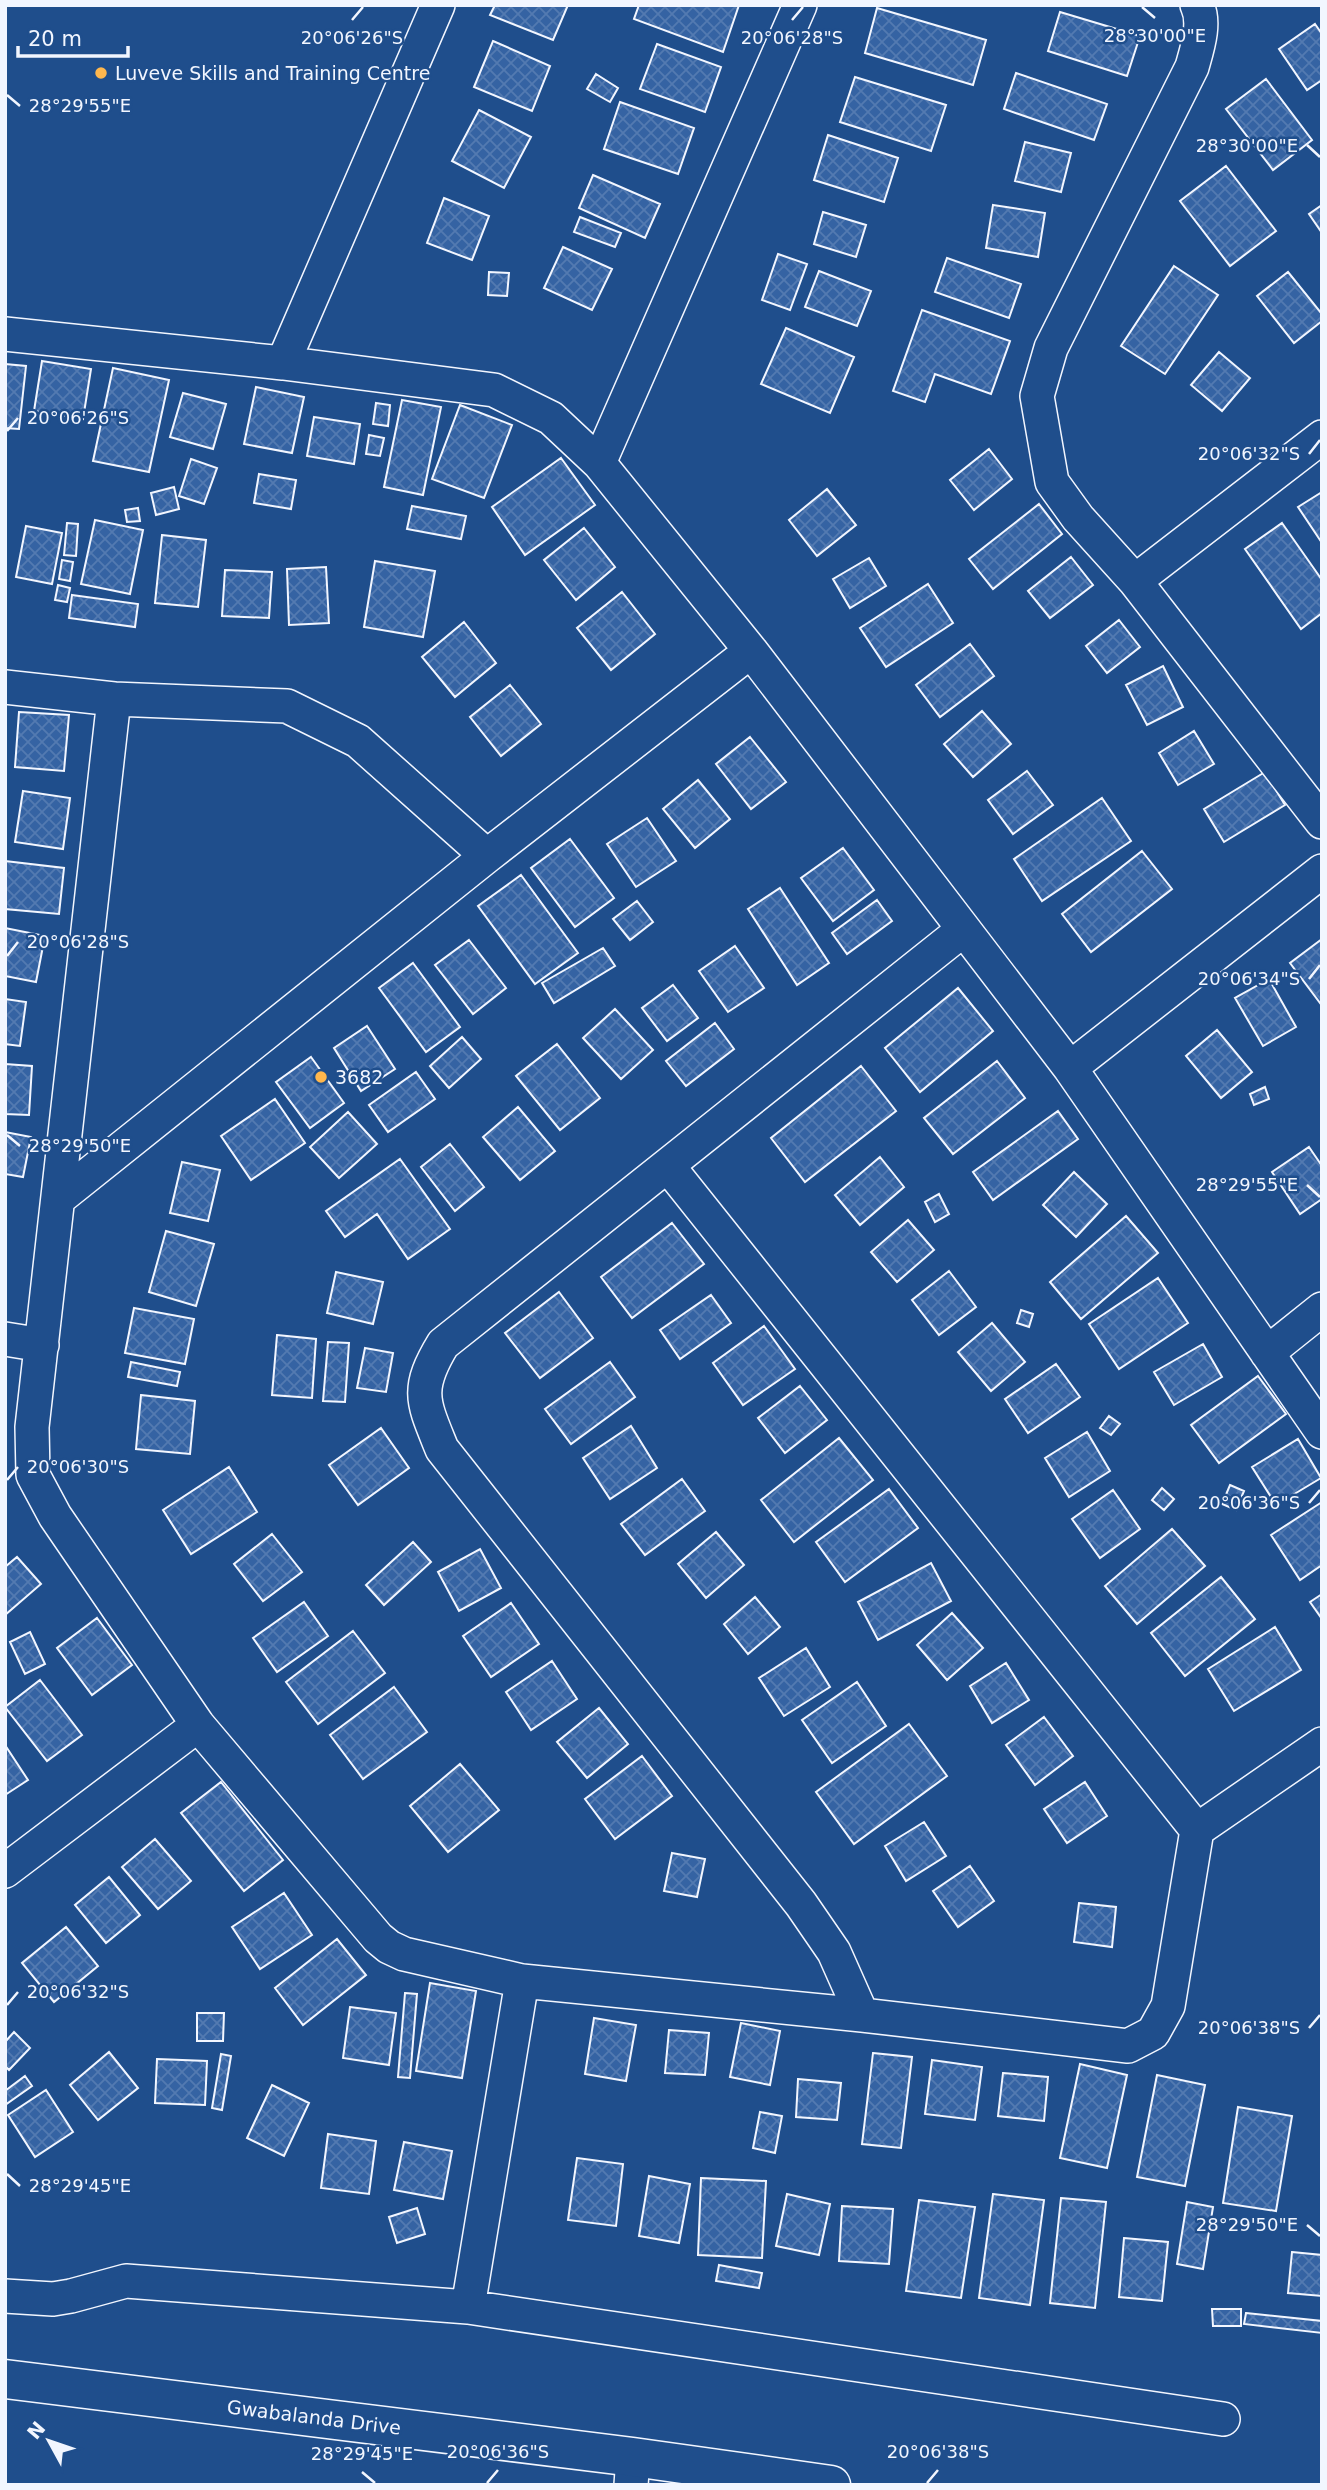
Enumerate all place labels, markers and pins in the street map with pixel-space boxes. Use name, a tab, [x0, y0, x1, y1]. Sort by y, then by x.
place label: Luveve Skills and Training Centre	[115, 62, 430, 84]
marker: Luveve Skills and Training Centre	[93, 65, 109, 81]
place label: 3682	[335, 1066, 383, 1088]
marker: 3682	[313, 1069, 329, 1085]

